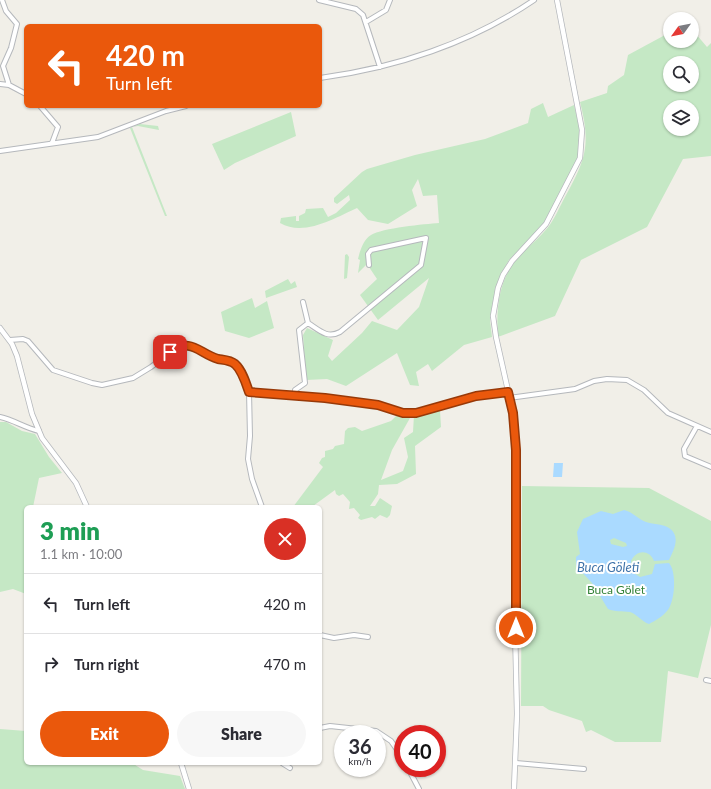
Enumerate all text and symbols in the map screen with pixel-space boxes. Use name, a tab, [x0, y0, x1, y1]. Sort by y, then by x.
north arrow	[663, 12, 699, 48]
map controls	[663, 12, 699, 136]
text: 420 m	[106, 38, 185, 72]
icon: left	[40, 40, 92, 92]
button: search	[663, 56, 699, 92]
text: Turn left	[106, 72, 172, 94]
button: layers	[663, 100, 699, 136]
pin	[153, 335, 187, 369]
icon: arrive	[159, 341, 181, 363]
text: 3 min	[40, 516, 100, 545]
button: close	[264, 518, 306, 560]
text: 1.1 km · 10:00	[40, 546, 122, 562]
water label: Buca Göleti	[577, 559, 640, 575]
park label: Buca Gölet	[587, 582, 646, 597]
icon: left	[40, 593, 62, 615]
text: Turn left	[74, 595, 130, 613]
text: 420 m	[264, 595, 306, 613]
position arrow	[495, 607, 537, 649]
icon: right	[40, 653, 62, 675]
text: Turn right	[74, 655, 139, 673]
text: 470 m	[264, 655, 306, 673]
button: Exit	[40, 711, 169, 757]
button: Share	[177, 711, 306, 757]
speed limit sign: 40	[394, 725, 446, 777]
text: 36	[348, 734, 372, 758]
text: km/h	[348, 755, 372, 767]

